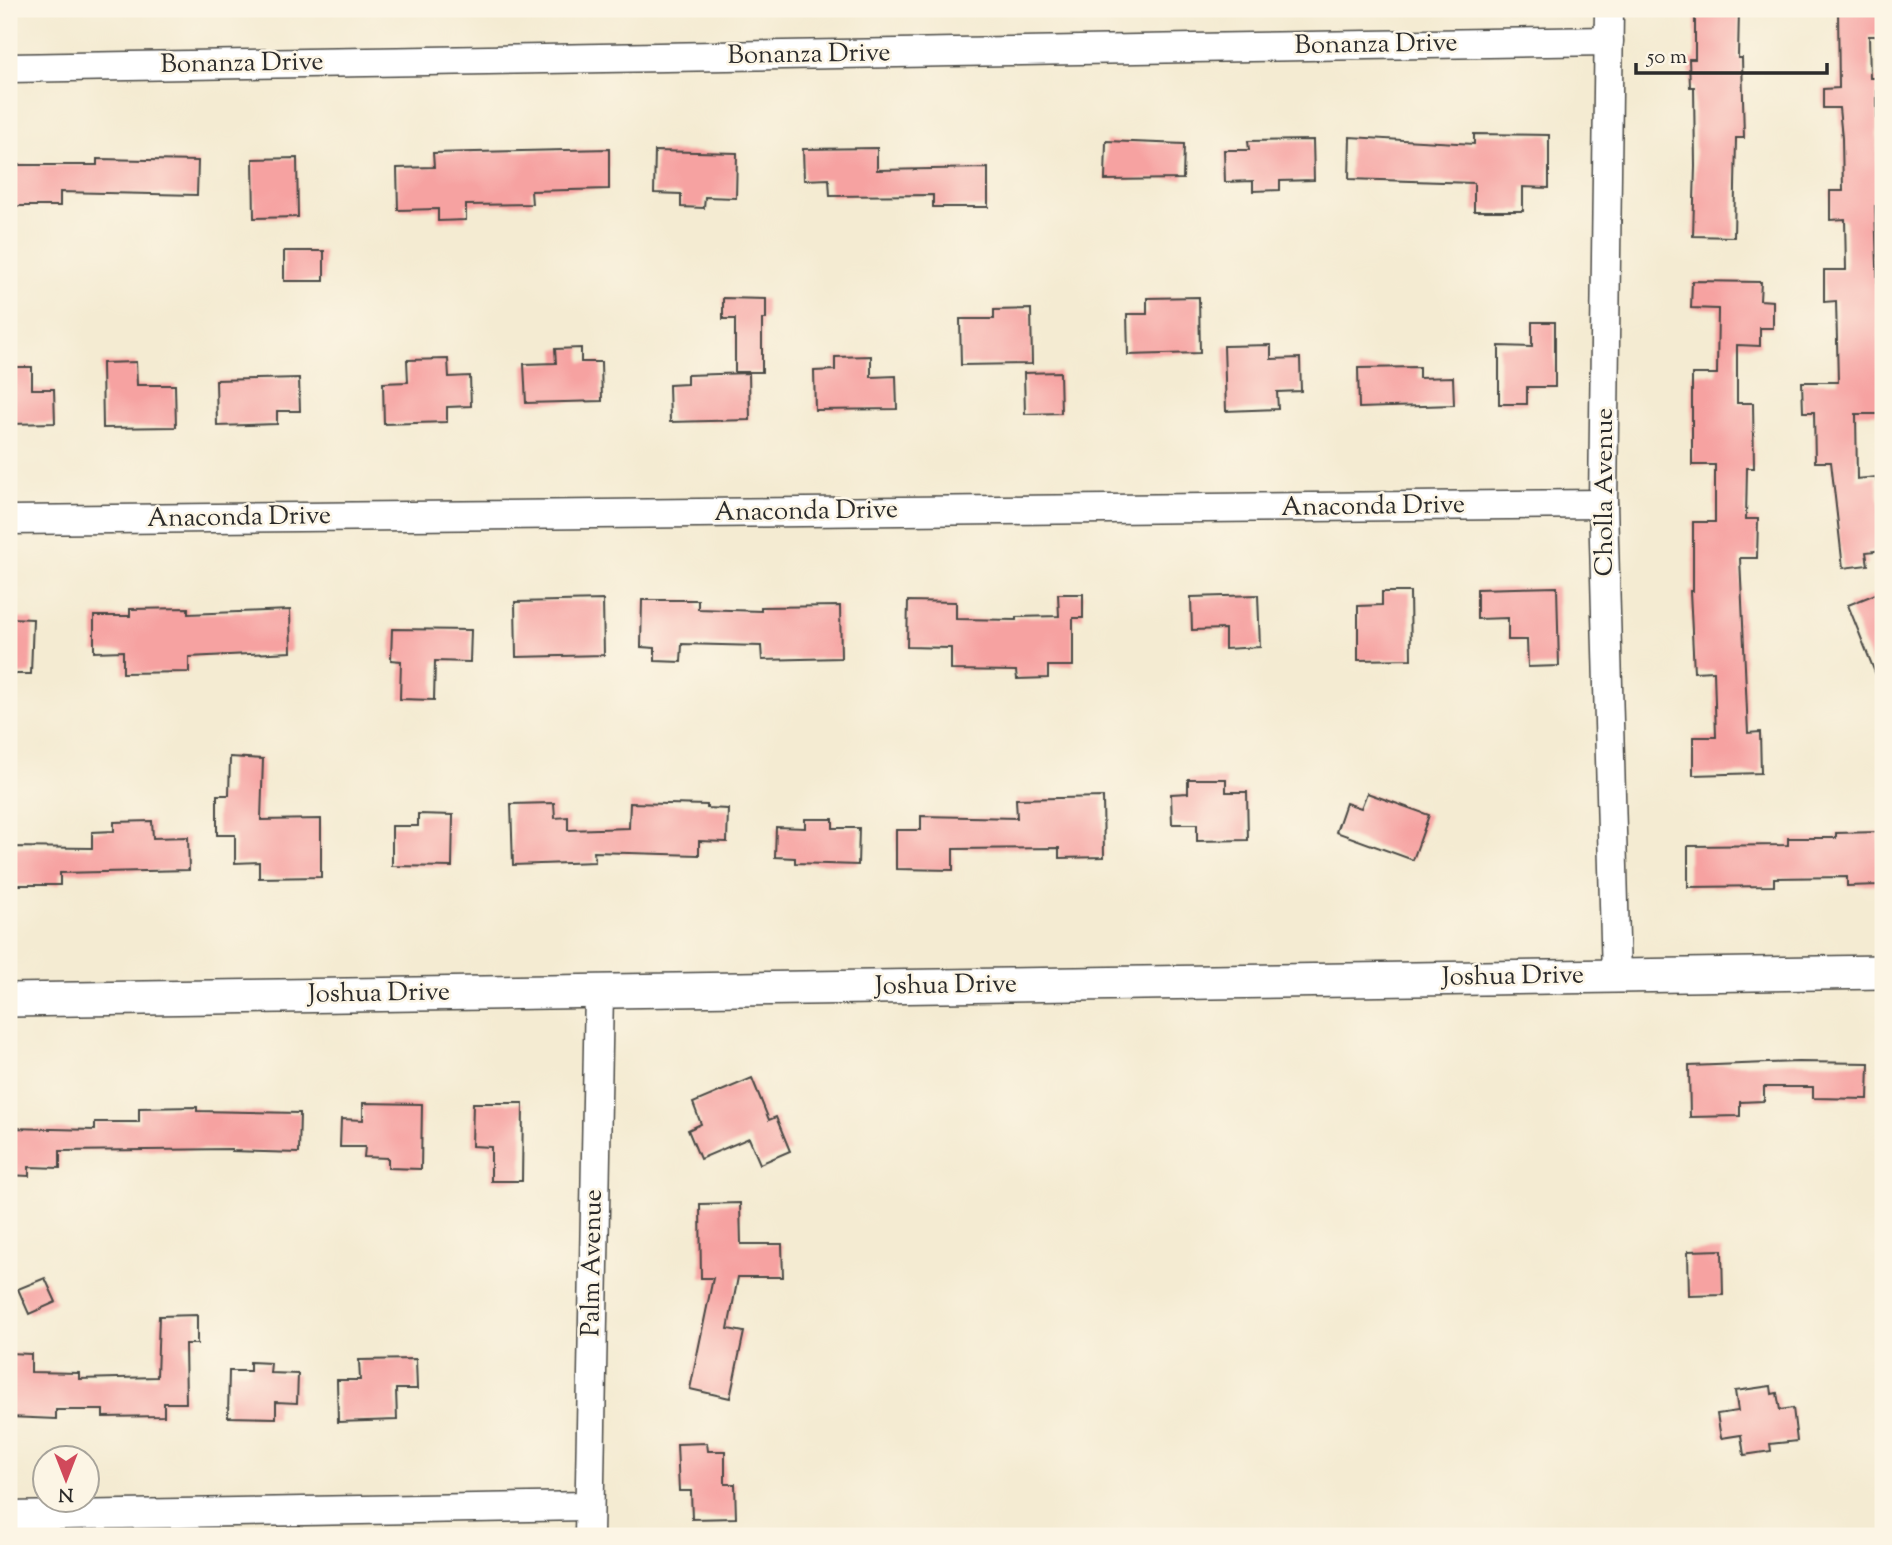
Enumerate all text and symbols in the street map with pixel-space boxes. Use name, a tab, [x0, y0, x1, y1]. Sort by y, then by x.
street label: Bonanza Drive	[1294, 25, 1458, 65]
scale bar	[1636, 32, 1827, 76]
street label: Bonanza Drive	[727, 35, 891, 75]
text: 50 m	[1646, 43, 1687, 73]
street label: Bonanza Drive	[160, 44, 324, 84]
street label: Cholla Avenue	[1587, 408, 1624, 576]
street label: Anaconda Drive	[1281, 487, 1465, 527]
street label: Anaconda Drive	[714, 492, 898, 532]
street label: Anaconda Drive	[147, 498, 331, 538]
street label: Joshua Drive	[1440, 957, 1584, 997]
street label: Joshua Drive	[873, 966, 1017, 1006]
street label: Joshua Drive	[306, 974, 450, 1014]
street label: Palm Avenue	[573, 1189, 613, 1337]
north arrow	[32, 1444, 102, 1514]
text: N	[58, 1480, 74, 1507]

